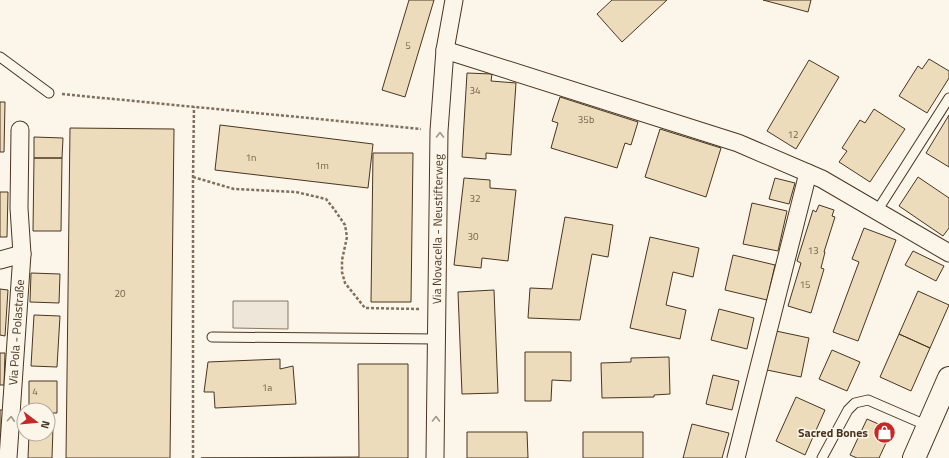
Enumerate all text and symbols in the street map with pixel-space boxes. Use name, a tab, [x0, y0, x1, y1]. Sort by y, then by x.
house number: 5	[405, 38, 411, 53]
house number: 34	[469, 83, 481, 98]
house number: 35b	[578, 112, 594, 127]
house number: 12	[787, 127, 799, 142]
one-way arrow	[435, 132, 444, 138]
house number: 1n	[246, 150, 256, 165]
street label: Via Novacella - Neustifterweg	[427, 154, 448, 304]
house number: 1m	[315, 158, 329, 173]
house number: 32	[469, 191, 481, 206]
house number: 30	[467, 229, 479, 244]
house number: 13	[807, 243, 819, 258]
house number: 15	[799, 277, 811, 292]
street label: Via Pola - Polastraße	[3, 279, 29, 386]
house number: 20	[114, 286, 126, 301]
house number: 1a	[262, 380, 272, 395]
house number: 4	[32, 384, 38, 399]
north arrow	[16, 402, 56, 442]
one-way arrow	[6, 416, 15, 422]
one-way arrow	[432, 416, 440, 422]
text: N	[37, 419, 54, 431]
shop icon: Sacred Bones	[871, 420, 897, 446]
place label: Sacred Bones	[798, 423, 868, 442]

